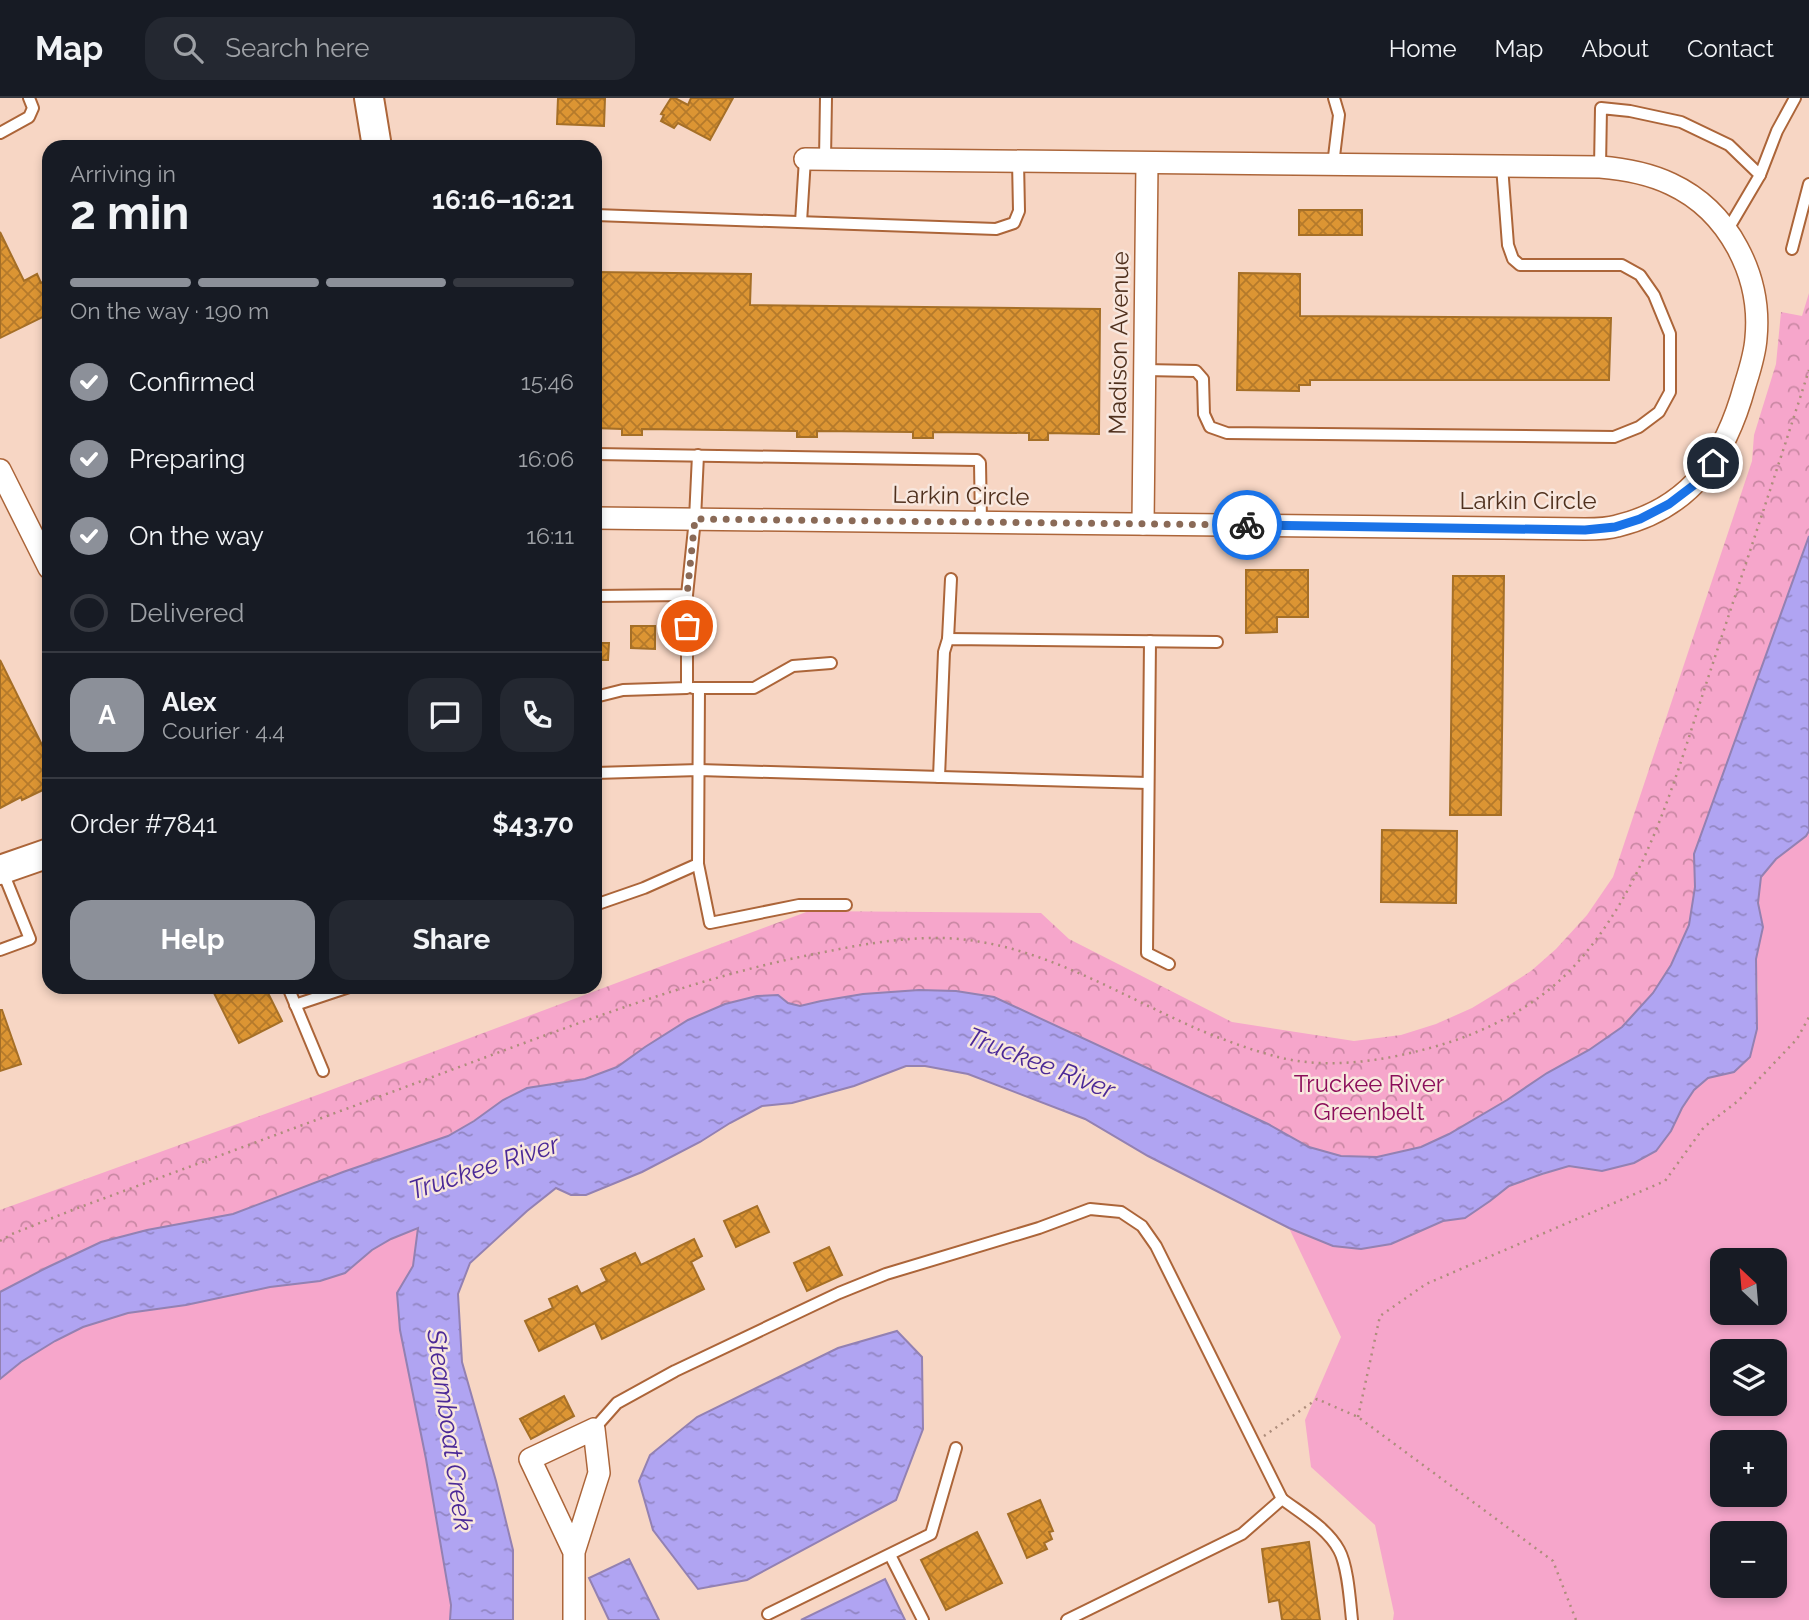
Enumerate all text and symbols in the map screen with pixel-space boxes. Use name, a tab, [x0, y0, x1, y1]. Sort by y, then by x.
search box	[145, 17, 635, 80]
text: Map	[35, 29, 103, 68]
icon: search	[169, 29, 207, 67]
text: Search here	[225, 33, 370, 63]
text: Home	[1389, 34, 1457, 63]
text: Map	[1495, 34, 1543, 63]
text: About	[1581, 34, 1649, 63]
text: Contact	[1687, 34, 1774, 63]
text: Arriving in	[70, 160, 176, 187]
text: 16:16–16:21	[432, 185, 574, 215]
text: 2 min	[70, 186, 189, 240]
street label: Madison Avenue	[1102, 251, 1135, 435]
text: On the way · 190 m	[70, 297, 269, 324]
icon: check	[70, 363, 108, 401]
text: Confirmed	[129, 367, 255, 397]
text: 15:46	[521, 368, 574, 395]
pin	[1683, 433, 1743, 493]
icon: check	[70, 440, 108, 478]
text: Preparing	[129, 444, 245, 474]
icon: home	[1694, 444, 1732, 482]
text: 16:06	[518, 445, 574, 472]
street label: Larkin Circle	[892, 480, 1030, 511]
street label: Larkin Circle	[1459, 486, 1597, 515]
courier	[1212, 490, 1282, 560]
icon: bike	[1228, 506, 1266, 544]
icon: check	[70, 517, 108, 555]
text: On the way	[129, 521, 264, 551]
text: 16:11	[526, 522, 574, 549]
pin	[657, 596, 717, 656]
text: Delivered	[129, 598, 244, 628]
icon: bag	[668, 607, 706, 645]
button: chat	[408, 678, 482, 752]
button: phone	[500, 678, 574, 752]
text: Alex	[162, 687, 217, 717]
text: A	[98, 700, 116, 730]
text: Courier · 4.4	[162, 717, 285, 744]
text: Order #7841	[70, 809, 217, 839]
text: $43.70	[492, 809, 574, 839]
button: Help	[70, 900, 315, 980]
button: Share	[329, 900, 574, 980]
water label: Truckee River	[963, 1021, 1120, 1105]
park label: Truckee River Greenbelt	[1294, 1069, 1445, 1126]
water label: Truckee River	[405, 1128, 564, 1205]
north arrow	[1710, 1248, 1787, 1325]
map controls	[1710, 1248, 1787, 1598]
water label: Steamboat Creek	[421, 1326, 479, 1533]
button: layers	[1710, 1339, 1787, 1416]
button: +	[1710, 1430, 1787, 1507]
button: −	[1710, 1521, 1787, 1598]

